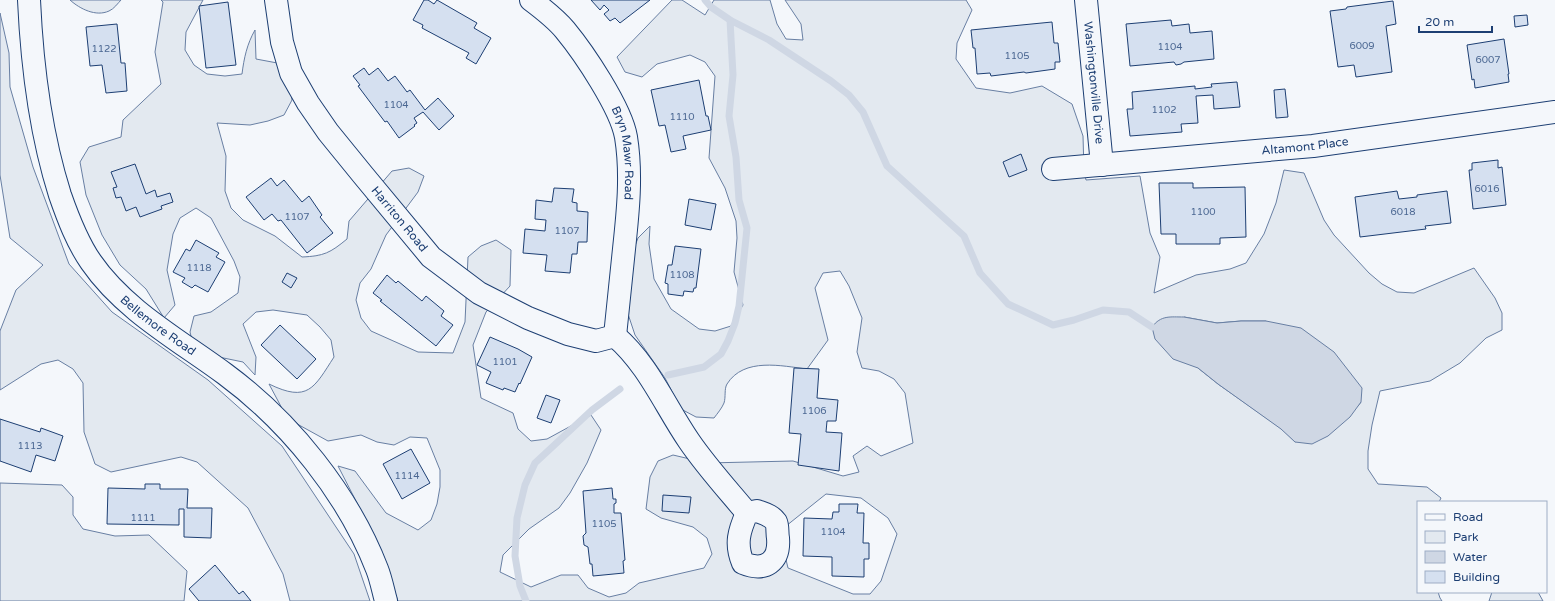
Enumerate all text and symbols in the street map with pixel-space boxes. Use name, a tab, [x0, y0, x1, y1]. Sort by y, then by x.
scale bar	[1419, 8, 1492, 34]
text: 20 m	[1425, 15, 1454, 29]
street label: Washingtonville Drive	[1081, 21, 1107, 145]
house number: 6009	[1349, 40, 1375, 52]
house number: 1104	[1157, 41, 1183, 53]
house number: 1122	[91, 43, 117, 55]
house number: 1105	[1004, 50, 1030, 62]
house number: 6007	[1475, 54, 1501, 66]
house number: 1104	[383, 99, 409, 111]
street label: Bryn Mawr Road	[609, 104, 636, 200]
house number: 1102	[1151, 104, 1177, 116]
house number: 1110	[669, 111, 695, 123]
street label: Altamont Place	[1261, 134, 1349, 158]
house number: 6016	[1474, 183, 1500, 195]
street label: Harriton Road	[368, 184, 431, 254]
house number: 1100	[1190, 206, 1216, 218]
house number: 6018	[1390, 206, 1416, 218]
house number: 1107	[284, 211, 310, 223]
house number: 1107	[554, 225, 580, 237]
house number: 1118	[186, 262, 212, 274]
house number: 1108	[669, 269, 695, 281]
street label: Bellemore Road	[118, 293, 199, 358]
house number: 1101	[492, 356, 518, 368]
house number: 1106	[801, 405, 827, 417]
house number: 1113	[17, 440, 43, 452]
house number: 1114	[394, 470, 420, 482]
legend	[1417, 501, 1547, 593]
text: Road	[1453, 510, 1483, 524]
house number: 1111	[130, 512, 156, 524]
house number: 1105	[591, 518, 617, 530]
house number: 1104	[820, 526, 846, 538]
text: Park	[1453, 530, 1479, 544]
text: Water	[1453, 550, 1488, 564]
text: Building	[1453, 570, 1500, 584]

